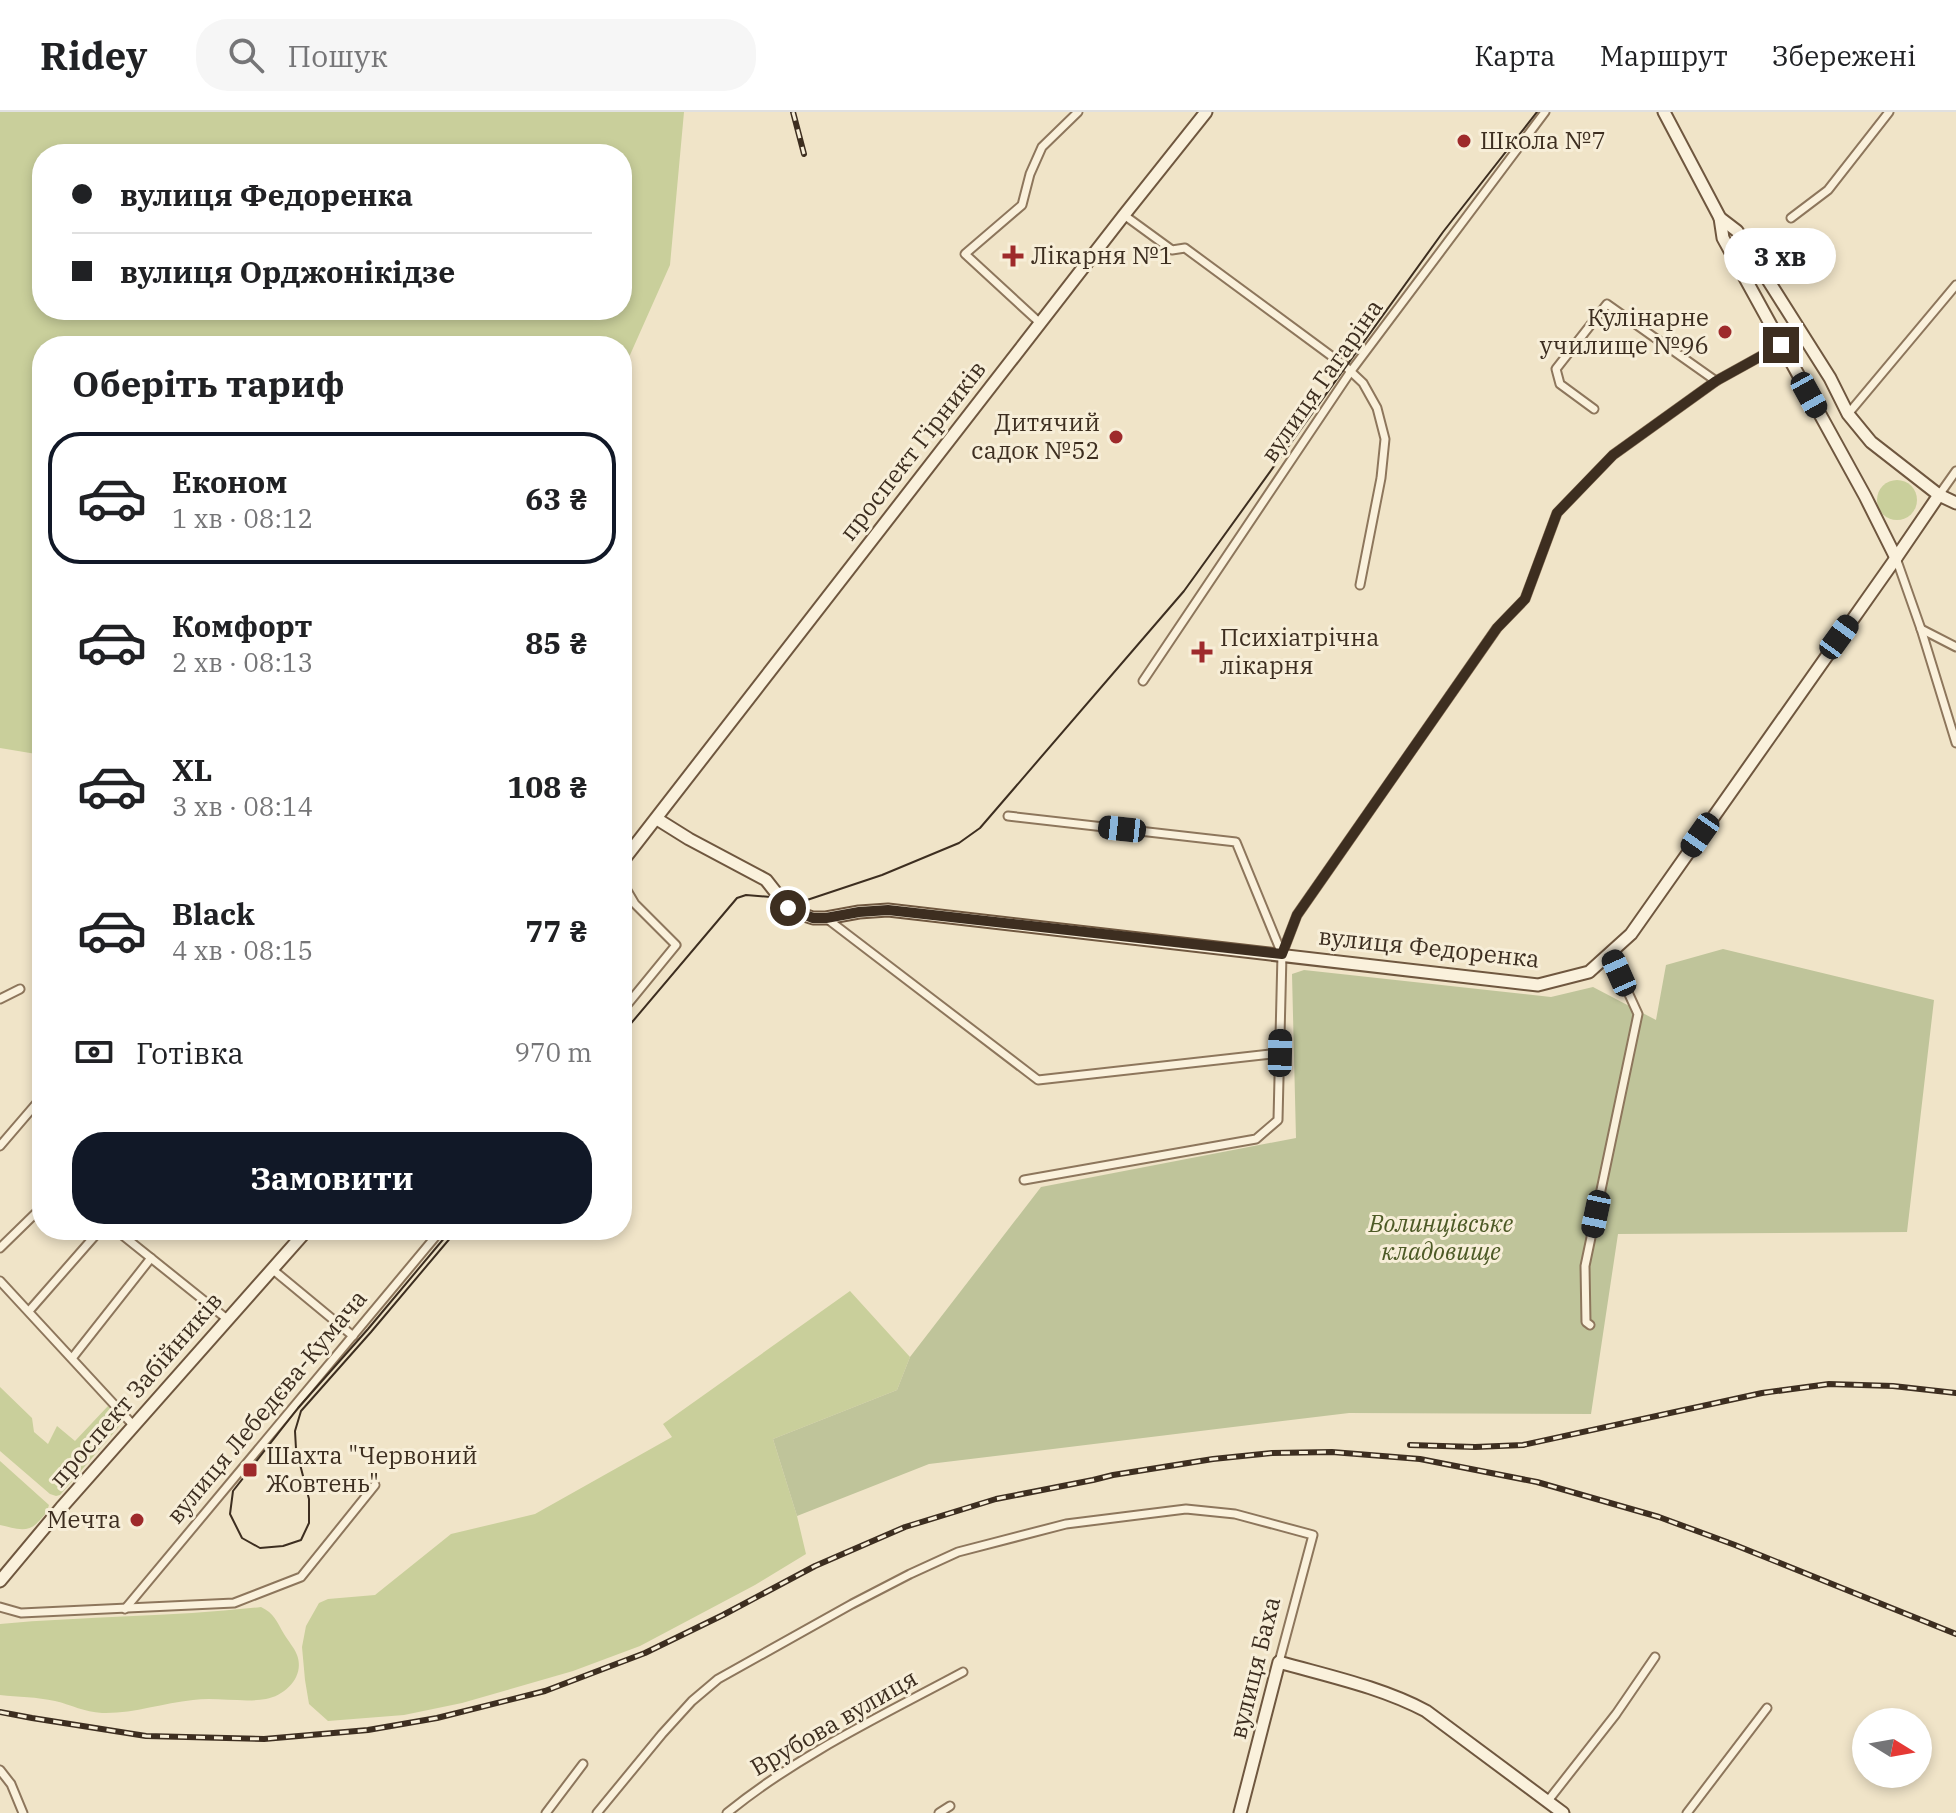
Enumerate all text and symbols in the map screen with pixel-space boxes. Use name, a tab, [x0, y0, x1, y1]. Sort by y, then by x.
search box	[196, 19, 756, 91]
text: Ridey	[40, 31, 148, 80]
icon: search	[224, 33, 268, 77]
text: Пошук	[288, 36, 388, 75]
text: Карта	[1474, 37, 1556, 74]
text: Маршрут	[1600, 37, 1728, 74]
text: Збережені	[1772, 37, 1916, 74]
place label: Школа №7	[1480, 124, 1606, 156]
marker: Школа №7	[1455, 132, 1473, 150]
text: вулиця Федоренка	[120, 175, 413, 214]
callout: 3 хв	[1725, 229, 1837, 285]
place label: Лікарня №1	[1031, 239, 1173, 271]
text: 3 хв	[1754, 239, 1806, 273]
marker: Лікарня №1	[1002, 245, 1024, 267]
text: вулиця Орджонікідзе	[120, 252, 455, 291]
street label: вулиця Гагаріна	[1253, 292, 1389, 468]
place label: Кулінарне училище №96	[1540, 301, 1709, 361]
marker: Кулінарне училище №96	[1716, 323, 1734, 341]
route end	[1763, 327, 1799, 363]
street label: проспект Гірників	[832, 354, 993, 547]
text: Оберіть тариф	[72, 360, 345, 407]
car	[1787, 368, 1831, 422]
place label: Дитячий садок №52	[971, 406, 1100, 466]
marker: Дитячий садок №52	[1107, 428, 1125, 446]
icon: car	[76, 462, 148, 534]
text: Економ	[172, 462, 287, 501]
text: 63 ₴	[525, 479, 588, 518]
text: 1 хв · 08:12	[172, 501, 313, 535]
icon: car	[76, 606, 148, 678]
text: Комфорт	[172, 606, 313, 645]
car	[1815, 611, 1863, 663]
place label: Психіатрічна лікарня	[1220, 621, 1379, 681]
text: 85 ₴	[525, 623, 588, 662]
marker: Психіатрічна лікарня	[1191, 641, 1213, 663]
text: 2 хв · 08:13	[172, 645, 313, 679]
icon: car	[76, 750, 148, 822]
text: XL	[172, 750, 212, 789]
text: 108 ₴	[507, 767, 588, 806]
text: 3 хв · 08:14	[172, 789, 313, 823]
car	[1676, 808, 1724, 862]
car	[1097, 815, 1147, 843]
route start	[770, 890, 806, 926]
icon: car	[76, 894, 148, 966]
text: Black	[172, 894, 255, 933]
text: 77 ₴	[525, 911, 588, 950]
street label: вулиця Федоренка	[1317, 919, 1541, 975]
text: 4 хв · 08:15	[172, 933, 313, 967]
car	[1598, 946, 1640, 1000]
car	[1268, 1029, 1292, 1077]
icon: cash	[72, 1030, 116, 1074]
text: Готівка	[136, 1033, 244, 1072]
text: 970 m	[514, 1035, 592, 1069]
button: Замовити	[72, 1132, 592, 1224]
car	[1579, 1188, 1613, 1240]
park label: Волинцівське кладовище	[1368, 1207, 1513, 1267]
street label: вулиця Лебедєва-Кумача	[159, 1283, 374, 1530]
street label: проспект Забійників	[42, 1285, 229, 1494]
place label: Шахта "Червоний Жовтень"	[266, 1439, 478, 1499]
marker: Шахта "Червоний Жовтень"	[241, 1461, 259, 1479]
place label: Мечта	[47, 1503, 121, 1535]
marker: Мечта	[128, 1511, 146, 1529]
street label: вулиця Баха	[1221, 1593, 1287, 1742]
street label: Врубова вулиця	[744, 1661, 923, 1783]
north arrow	[1852, 1708, 1932, 1788]
map controls	[1852, 1708, 1932, 1788]

